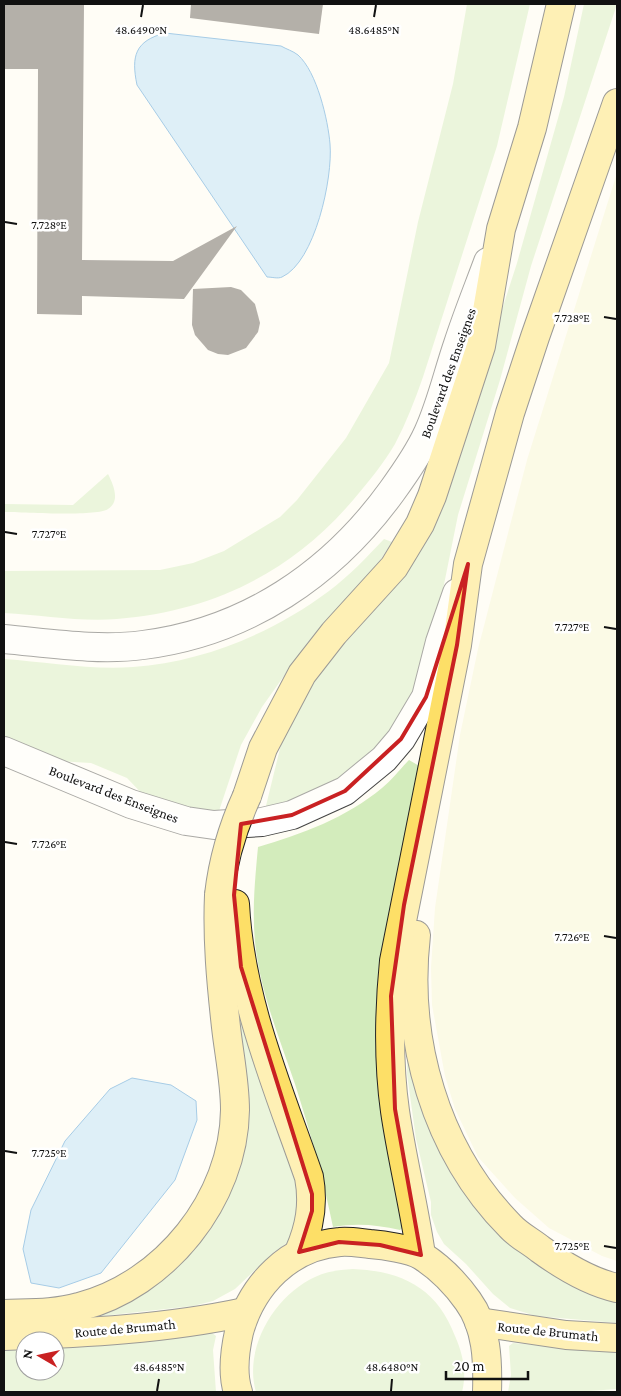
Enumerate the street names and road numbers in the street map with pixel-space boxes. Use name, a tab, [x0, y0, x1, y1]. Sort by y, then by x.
street label: Boulevard des Enseignes	[417, 306, 479, 440]
street label: Boulevard des Enseignes	[47, 762, 181, 826]
street label: Route de Brumath	[74, 1316, 177, 1340]
street label: Route de Brumath	[497, 1318, 600, 1344]

